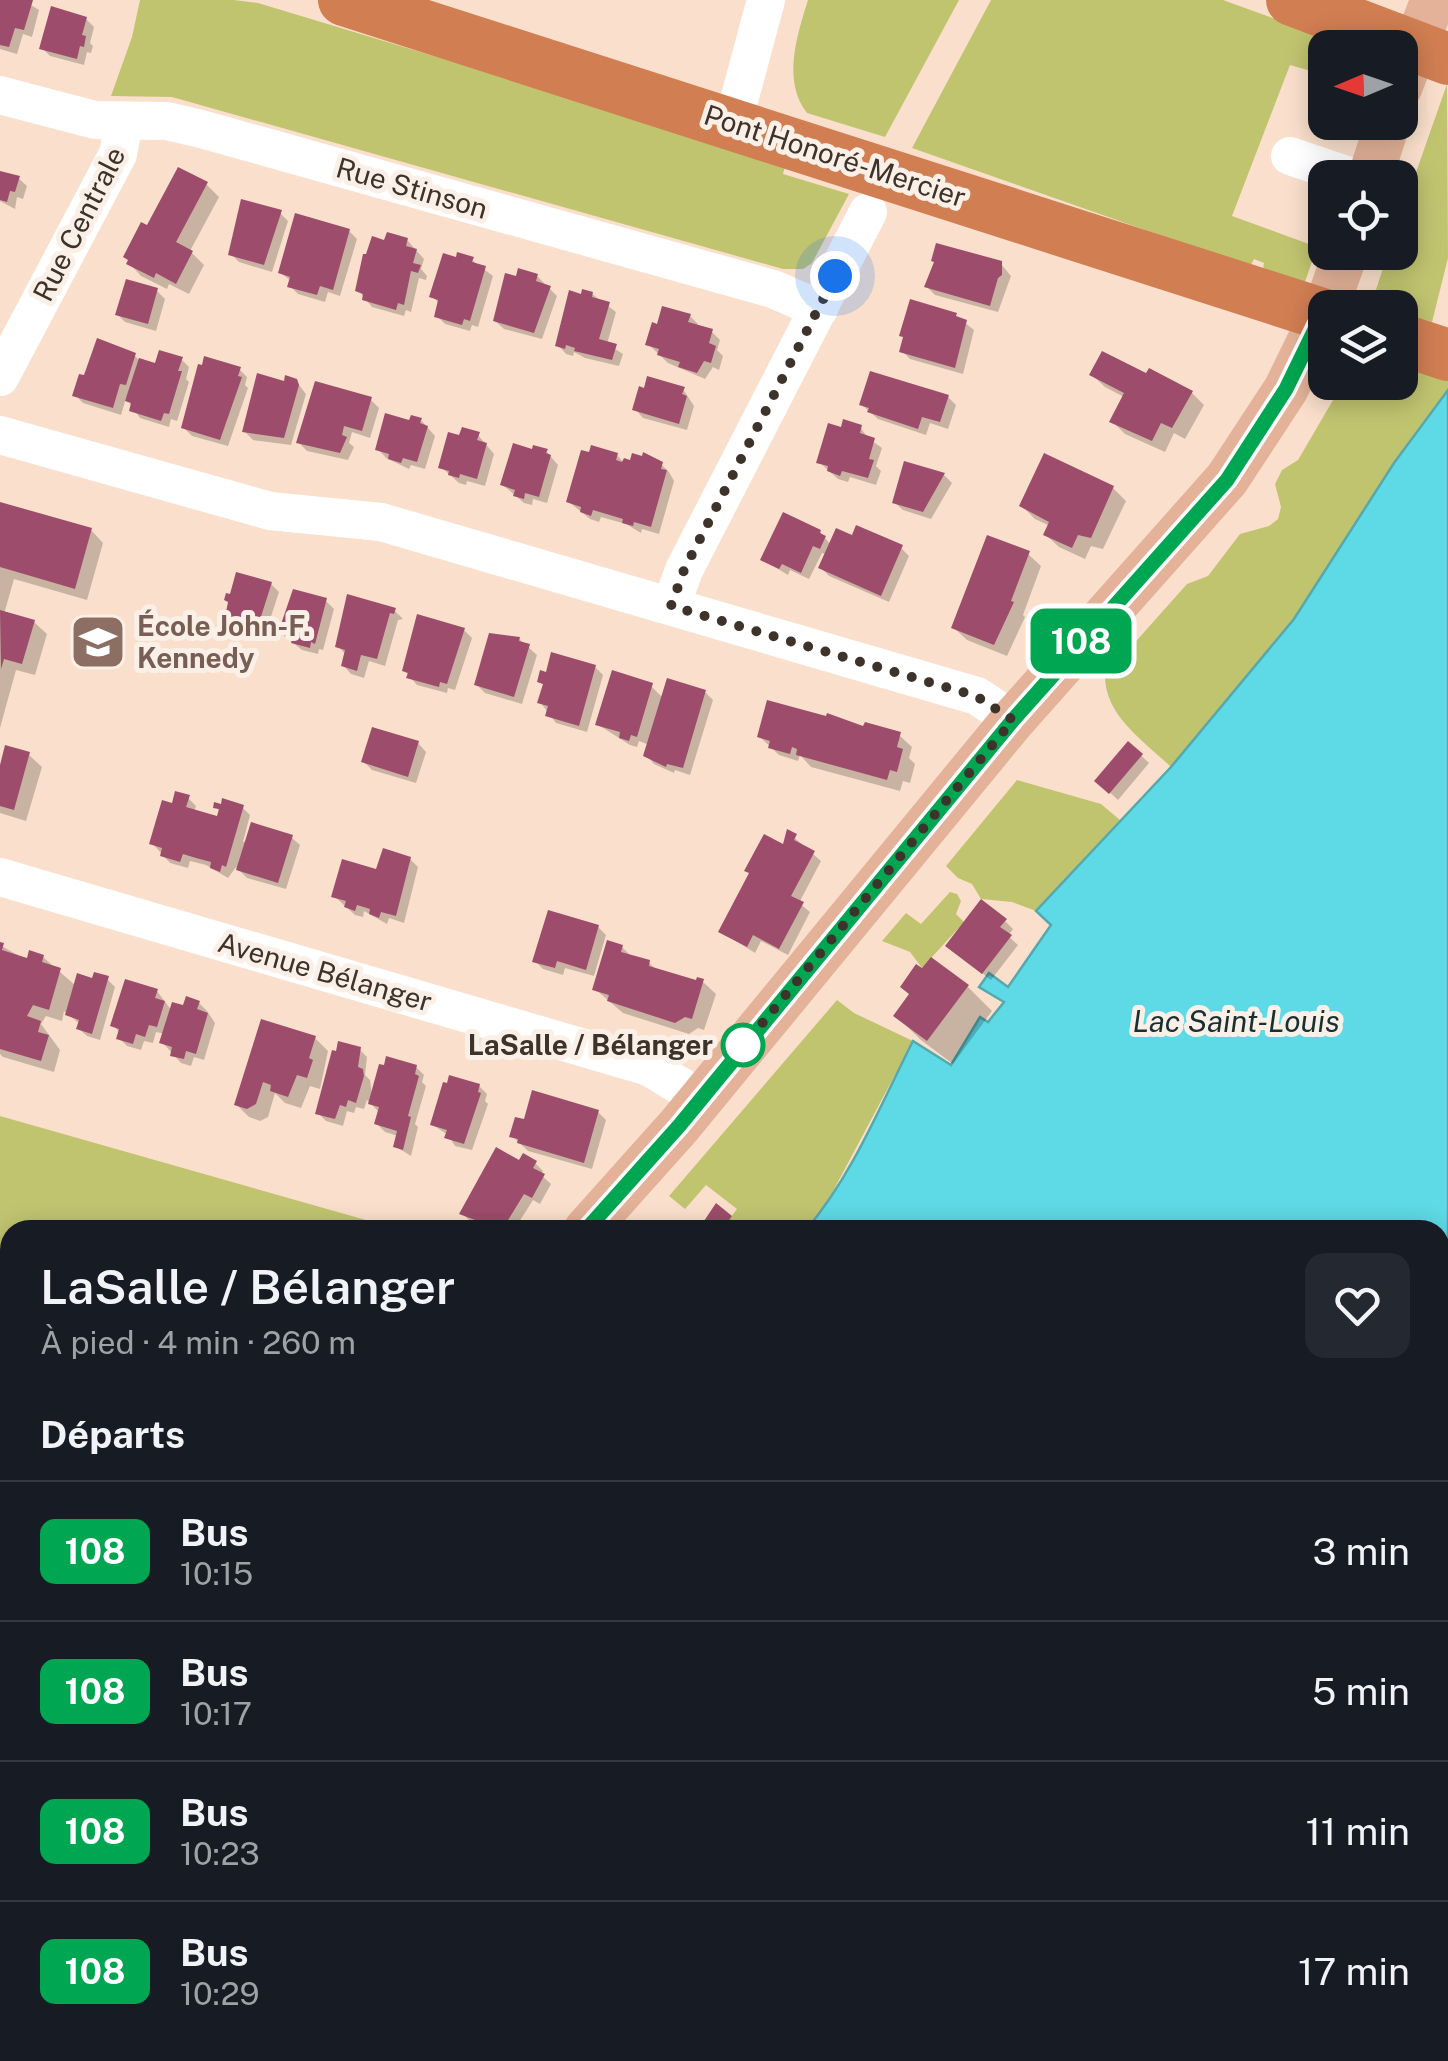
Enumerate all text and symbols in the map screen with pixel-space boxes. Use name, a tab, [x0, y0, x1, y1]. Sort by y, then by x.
north arrow	[1308, 30, 1418, 140]
map controls	[1308, 30, 1418, 400]
street label: Pont Honoré-Mercier	[700, 98, 970, 213]
street label: Rue Centrale	[26, 141, 132, 306]
street label: Rue Stinson	[333, 150, 492, 225]
button: locate	[1308, 160, 1418, 270]
your location	[810, 251, 860, 301]
button: layers	[1308, 290, 1418, 400]
line badge: 108	[1024, 608, 1138, 674]
place label: École John-F. Kennedy	[137, 609, 311, 674]
school or university icon: École John-F. Kennedy	[68, 612, 128, 672]
text: 108	[1051, 621, 1111, 662]
street label: Avenue Bélanger	[214, 925, 436, 1018]
water label: Lac Saint-Louis	[1132, 1003, 1340, 1039]
marker: LaSalle / Bélanger	[722, 1024, 764, 1066]
place label: LaSalle / Bélanger	[468, 1028, 713, 1061]
button: heart	[1305, 1253, 1410, 1358]
text: LaSalle / Bélanger	[40, 1258, 455, 1315]
text: À pied · 4 min · 260 m	[40, 1324, 356, 1361]
text: Départs	[40, 1412, 185, 1457]
text: Bus	[180, 1510, 249, 1555]
text: 3 min	[1312, 1529, 1410, 1574]
text: 108	[65, 1531, 125, 1572]
text: 10:15	[180, 1555, 253, 1592]
text: Bus	[180, 1650, 249, 1695]
text: 5 min	[1312, 1669, 1410, 1714]
text: 108	[65, 1671, 125, 1712]
text: 10:17	[180, 1695, 252, 1732]
text: Bus	[180, 1790, 249, 1835]
text: 11 min	[1305, 1809, 1410, 1854]
text: 108	[65, 1811, 125, 1852]
text: 10:23	[180, 1835, 260, 1872]
text: Bus	[180, 1930, 249, 1975]
text: 17 min	[1298, 1949, 1410, 1994]
text: 108	[65, 1951, 125, 1992]
text: 10:29	[180, 1975, 260, 2012]

